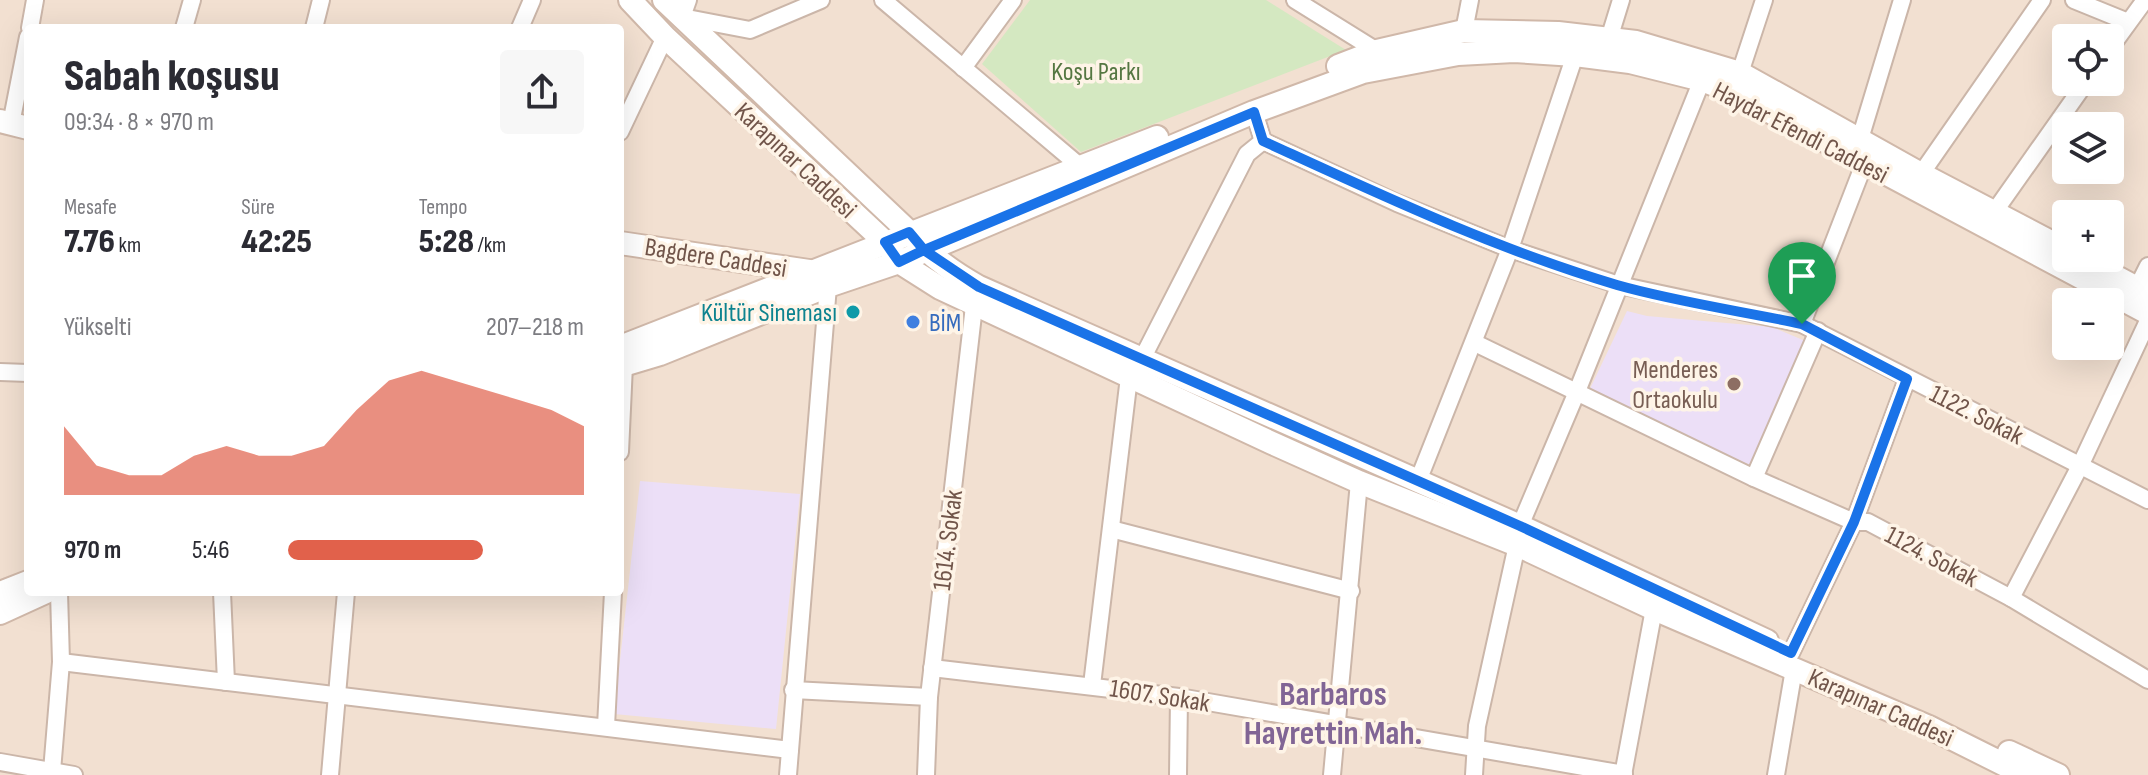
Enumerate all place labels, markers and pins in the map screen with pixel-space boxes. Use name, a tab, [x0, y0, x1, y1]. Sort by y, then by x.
pin	[1768, 242, 1836, 324]
place label: Kültür Sineması	[701, 298, 837, 329]
marker: Kültür Sineması	[844, 303, 862, 321]
place label: BİM	[929, 308, 961, 339]
marker: BİM	[904, 313, 922, 331]
place label: Menderes Ortaokulu	[1632, 355, 1718, 416]
marker: Menderes Ortaokulu	[1725, 375, 1743, 393]

